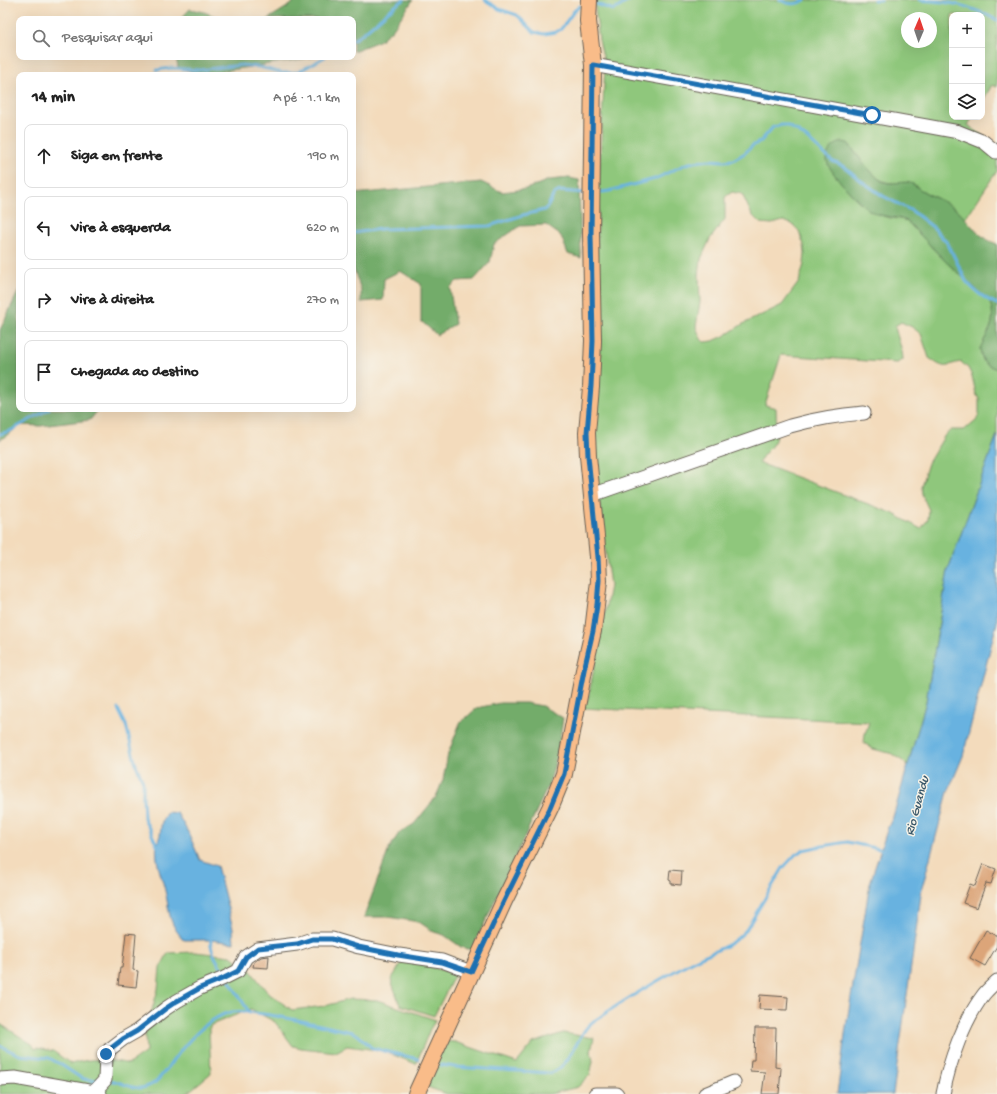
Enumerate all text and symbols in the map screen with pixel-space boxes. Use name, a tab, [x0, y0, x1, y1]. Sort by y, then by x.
north arrow	[901, 12, 937, 48]
map controls	[949, 12, 985, 120]
button: +	[949, 12, 985, 48]
search box	[16, 16, 356, 60]
icon: search	[30, 27, 52, 49]
text: Pesquisar aqui	[62, 29, 153, 47]
button: −	[949, 48, 985, 84]
button: layers	[949, 84, 985, 120]
text: 14 min	[32, 88, 75, 108]
text: A pé · 1.1 km	[273, 91, 340, 106]
route start	[863, 106, 881, 124]
icon: ahead	[33, 145, 55, 167]
text: Siga em frente	[71, 147, 162, 165]
text: 190 m	[308, 149, 339, 164]
icon: left	[33, 217, 55, 239]
text: Vire à esquerda	[71, 219, 171, 237]
text: 620 m	[306, 221, 339, 236]
icon: right	[33, 289, 55, 311]
text: Vire à direita	[71, 291, 154, 309]
text: 270 m	[306, 293, 339, 308]
icon: arrive	[33, 361, 55, 383]
text: Chegada ao destino	[71, 363, 198, 381]
water label: Rio Guandu	[903, 774, 933, 837]
route end	[97, 1045, 115, 1063]

